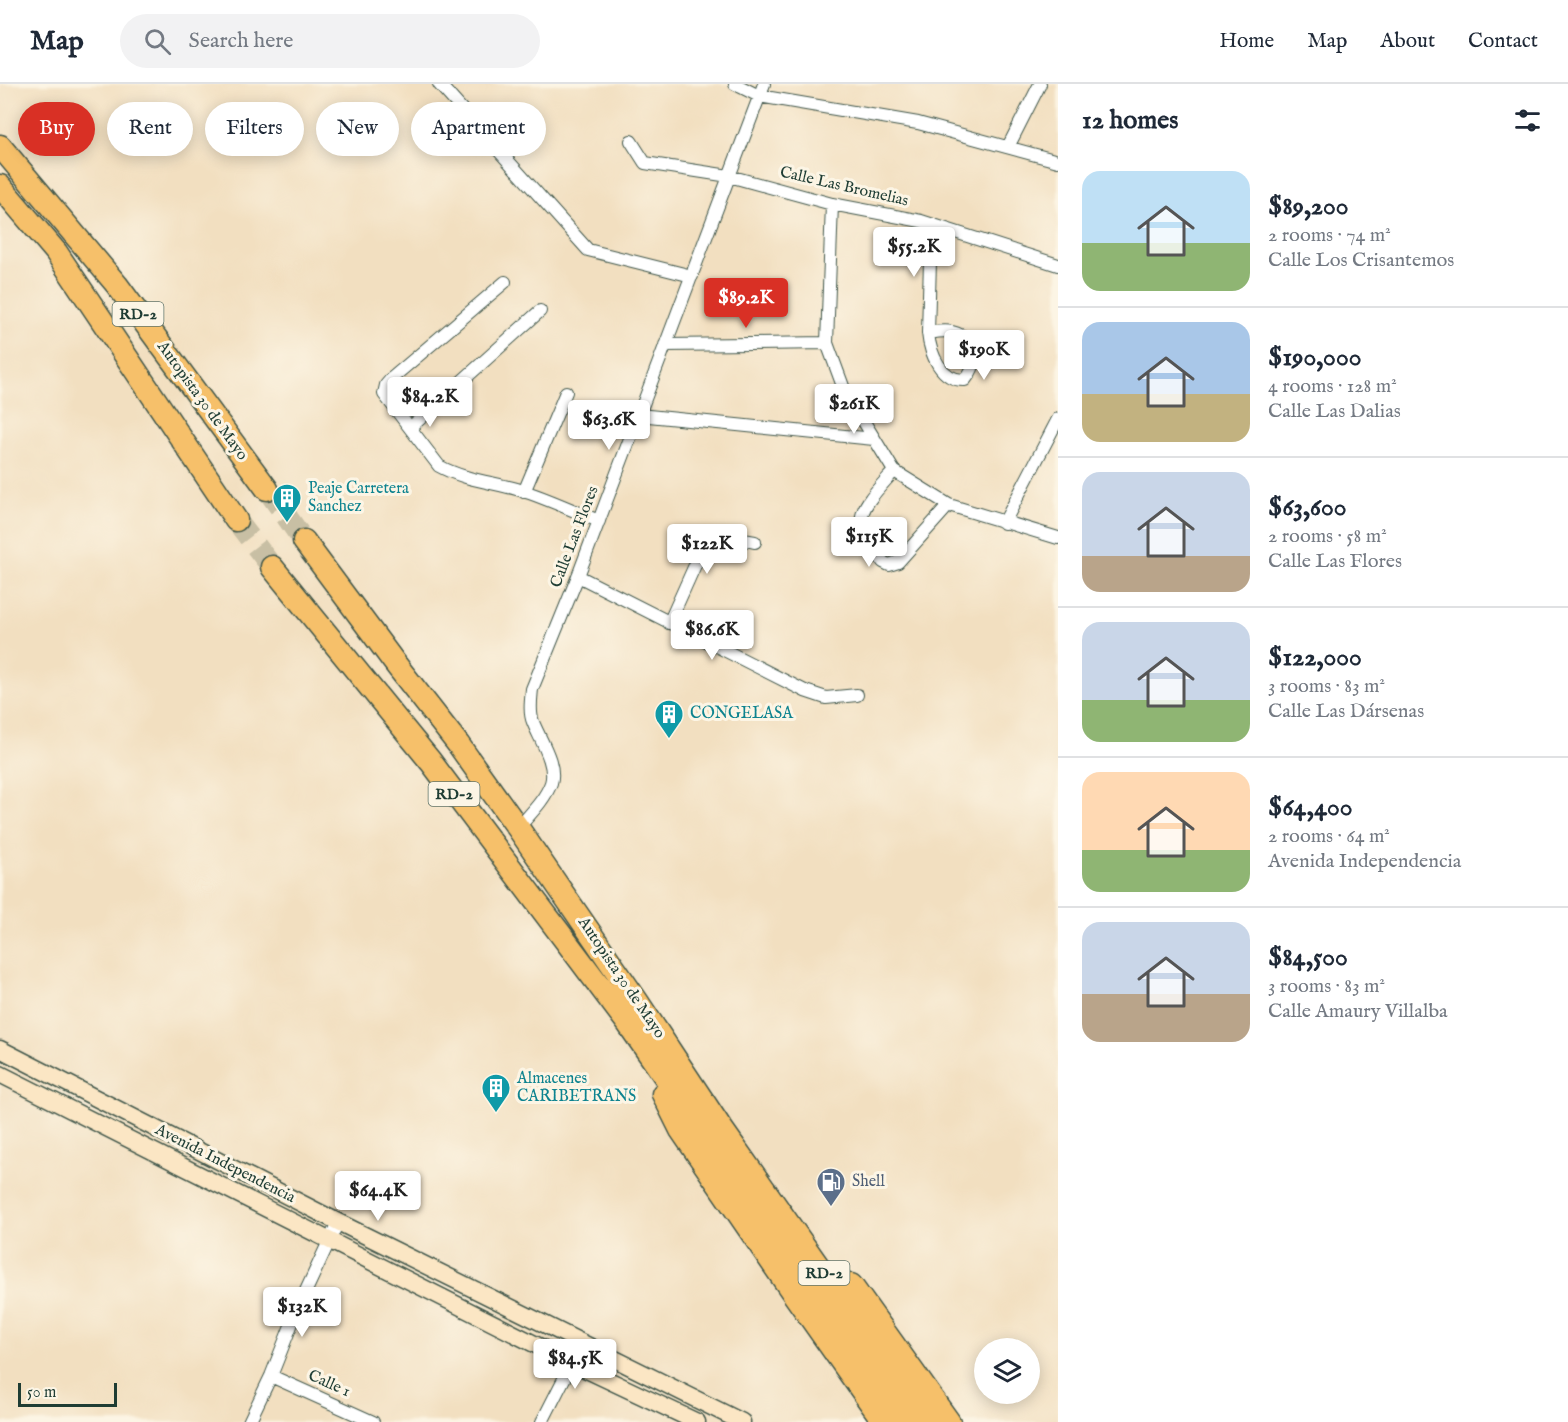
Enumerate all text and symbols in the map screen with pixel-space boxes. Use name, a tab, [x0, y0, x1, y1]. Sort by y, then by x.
search box	[120, 14, 540, 68]
text: Map	[30, 24, 84, 59]
icon: search	[141, 25, 174, 58]
text: Search here	[189, 27, 293, 55]
text: Home	[1219, 28, 1274, 55]
text: Map	[1307, 28, 1347, 55]
text: About	[1380, 28, 1435, 55]
text: Contact	[1468, 28, 1538, 55]
chip: Buy	[18, 102, 95, 156]
chip: Rent	[107, 102, 193, 156]
chip: Filters	[205, 102, 304, 156]
chip: New	[316, 102, 399, 156]
chip: Apartment	[411, 102, 546, 156]
text: 12 homes	[1082, 104, 1178, 137]
icon: filters	[1511, 104, 1544, 137]
street label: Calle Las Bromelias	[778, 162, 911, 212]
text: $89,200	[1268, 190, 1349, 223]
icon: home	[1130, 195, 1202, 267]
text: 2 rooms · 74 m²	[1268, 223, 1391, 248]
pin: $55.2K	[865, 227, 963, 278]
text: $55.2K	[887, 234, 941, 259]
text: Calle Los Crisantemos	[1268, 248, 1454, 273]
pin: $89.2K	[697, 278, 795, 329]
text: $89.2K	[718, 285, 774, 310]
road number: RD-2	[112, 302, 164, 326]
pin: $190K	[942, 330, 1026, 381]
street label: Autopista 30 de Mayo	[152, 337, 252, 465]
text: $190K	[958, 337, 1010, 362]
text: $190,000	[1268, 341, 1361, 374]
icon: home	[1130, 346, 1202, 418]
text: 4 rooms · 128 m²	[1268, 374, 1397, 399]
pin: $84.2K	[381, 377, 479, 428]
text: $84.2K	[401, 384, 459, 409]
pin: $261K	[812, 384, 896, 435]
text: $261K	[829, 391, 879, 416]
text: Calle Las Dalias	[1268, 399, 1401, 424]
pin: $63.6K	[560, 400, 658, 451]
text: $63.6K	[582, 407, 636, 432]
place label: Peaje Carretera Sanchez	[308, 479, 409, 517]
building icon: Peaje Carretera Sanchez	[271, 482, 303, 524]
street label: Calle Las Flores	[546, 483, 604, 591]
text: $63,600	[1268, 491, 1347, 524]
icon: home	[1130, 496, 1202, 568]
pin: $115K	[827, 517, 911, 568]
pin: $122K	[665, 524, 749, 575]
text: $115K	[845, 524, 893, 549]
text: 2 rooms · 58 m²	[1268, 524, 1387, 549]
text: $122K	[681, 531, 733, 556]
text: Calle Las Flores	[1268, 549, 1402, 574]
pin: $86.6K	[663, 610, 761, 661]
text: $86.6K	[685, 617, 739, 642]
text: $122,000	[1268, 641, 1362, 674]
icon: home	[1130, 646, 1202, 718]
text: 3 rooms · 83 m²	[1268, 674, 1385, 699]
building icon: CONGELASA	[653, 698, 685, 740]
text: Calle Las Dársenas	[1268, 699, 1424, 724]
place label: CONGELASA	[690, 704, 794, 724]
road number: RD-2	[428, 782, 480, 806]
text: $64,400	[1268, 791, 1353, 824]
icon: home	[1130, 796, 1202, 868]
text: 2 rooms · 64 m²	[1268, 824, 1390, 849]
text: Avenida Independencia	[1268, 849, 1462, 874]
street label: Autopista 30 de Mayo	[572, 913, 669, 1043]
text: $84,500	[1268, 941, 1348, 974]
icon: home	[1130, 946, 1202, 1018]
text: 3 rooms · 83 m²	[1268, 974, 1385, 999]
text: Calle Amaury Villalba	[1268, 999, 1448, 1024]
place label: Almacenes CARIBETRANS	[516, 1069, 636, 1107]
building icon: Almacenes CARIBETRANS	[480, 1072, 512, 1114]
street label: Avenida Independencia	[151, 1119, 299, 1208]
fuel station icon: Shell	[815, 1166, 847, 1208]
pin: $64.4K	[329, 1171, 427, 1222]
place label: Shell	[852, 1172, 885, 1192]
text: $64.4K	[349, 1178, 407, 1203]
road number: RD-2	[798, 1261, 850, 1285]
pin: $132K	[260, 1287, 344, 1338]
text: $132K	[277, 1294, 327, 1319]
map controls	[974, 1338, 1040, 1404]
button: layers	[974, 1338, 1040, 1404]
pin: $84.5K	[526, 1339, 624, 1390]
text: $84.5K	[547, 1346, 603, 1371]
street label: Calle 1	[305, 1366, 353, 1402]
scale bar	[18, 1380, 117, 1408]
text: 50 m	[27, 1383, 56, 1403]

